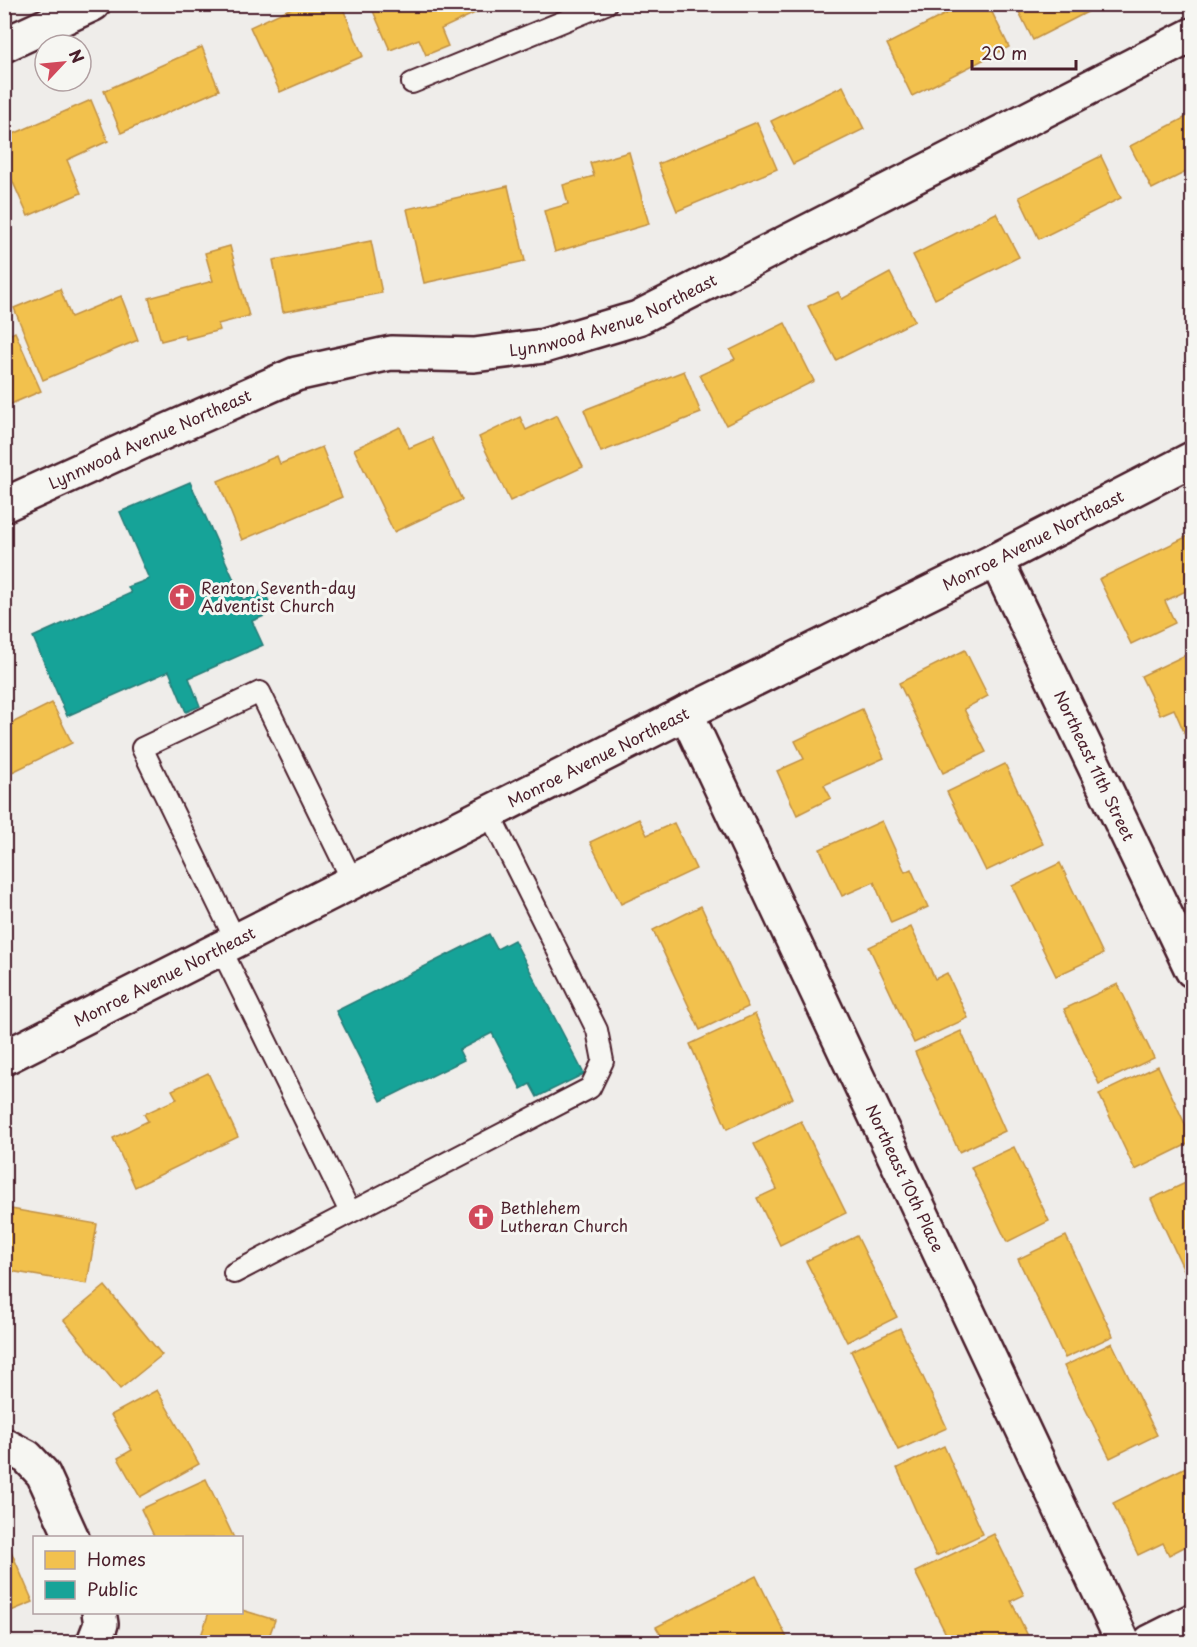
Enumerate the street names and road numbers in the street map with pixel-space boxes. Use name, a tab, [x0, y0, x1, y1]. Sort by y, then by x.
street label: Lynnwood Avenue Northeast	[508, 267, 720, 361]
street label: Lynnwood Avenue Northeast	[44, 382, 255, 494]
street label: Monroe Avenue Northeast	[938, 483, 1128, 596]
street label: Northeast 11th Street	[1049, 686, 1142, 845]
street label: Monroe Avenue Northeast	[503, 700, 693, 812]
street label: Monroe Avenue Northeast	[69, 920, 259, 1032]
street label: Northeast 10th Place	[861, 1100, 951, 1255]

